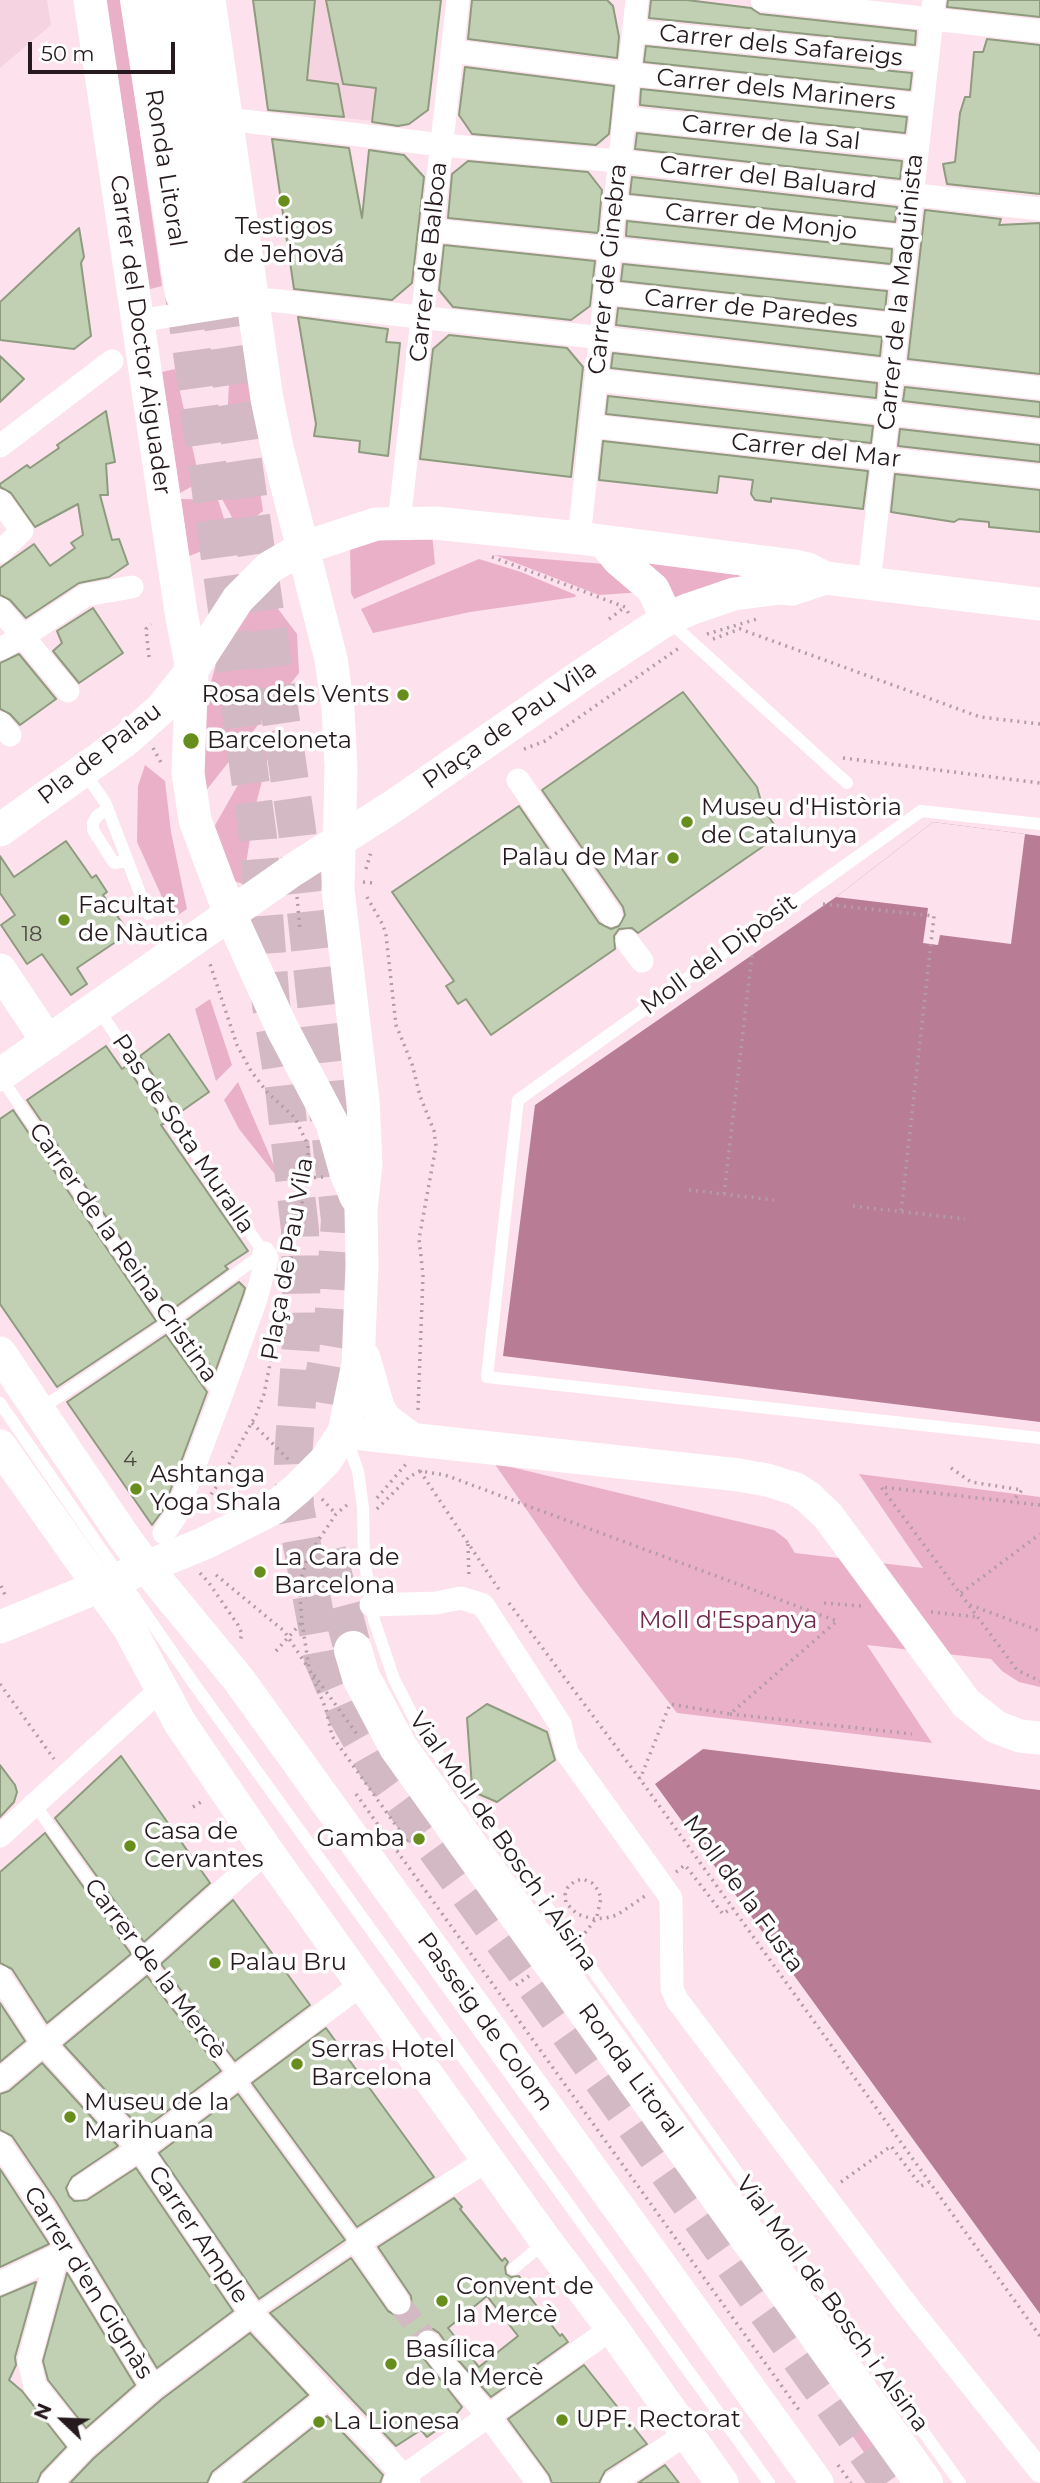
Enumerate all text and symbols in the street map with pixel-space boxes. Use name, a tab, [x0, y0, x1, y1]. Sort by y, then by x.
street label: Carrer dels Safareigs	[658, 19, 904, 73]
scale bar	[32, 28, 178, 72]
text: 50 m	[41, 41, 95, 66]
street label: Carrer dels Mariners	[655, 63, 897, 117]
street label: Ronda Litoral	[138, 87, 192, 249]
street label: Carrer de la Sal	[680, 109, 862, 157]
street label: Carrer del Baluard	[658, 150, 878, 206]
street label: Carrer de la Maquinista	[872, 152, 930, 432]
street label: Carrer de Balboa	[404, 160, 454, 364]
street label: Carrer de Ginebra	[583, 162, 633, 376]
street label: Carrer del Doctor Aiguader	[103, 173, 177, 497]
marker: Testigos de Jehová	[276, 193, 292, 209]
street label: Carrer de Monjo	[664, 198, 858, 246]
place label: Testigos de Jehová	[223, 213, 345, 269]
street label: Carrer de Paredes	[643, 283, 859, 335]
street label: Carrer del Mar	[730, 428, 902, 474]
street label: Plaça de Pau Vila	[417, 654, 603, 796]
place label: Rosa dels Vents	[202, 681, 389, 709]
marker: Rosa dels Vents	[395, 687, 411, 703]
street label: Pla de Palau	[32, 697, 168, 811]
place label: Barceloneta	[207, 727, 352, 755]
marker: Barceloneta	[181, 731, 201, 751]
place label: Museu d'Història de Catalunya	[701, 794, 902, 850]
marker: Museu d'Història de Catalunya	[679, 814, 695, 830]
place label: Palau de Mar	[501, 844, 659, 872]
marker: Palau de Mar	[665, 850, 681, 866]
street label: Moll del Dipòsit	[635, 889, 803, 1021]
place label: Facultat de Nàutica	[78, 892, 209, 948]
marker: Facultat de Nàutica	[56, 912, 72, 928]
house number: 18	[22, 922, 42, 948]
street label: Pas de Sota Muralla	[105, 1029, 261, 1239]
street label: Carrer de la Reina Cristina	[22, 1118, 224, 1388]
street label: Plaça de Pau Vila	[256, 1155, 320, 1363]
house number: 4	[123, 1447, 137, 1473]
place label: Ashtanga Yoga Shala	[150, 1461, 281, 1517]
marker: Ashtanga Yoga Shala	[128, 1481, 144, 1497]
place label: La Cara de Barcelona	[274, 1544, 399, 1600]
marker: La Cara de Barcelona	[252, 1564, 268, 1580]
park label: Moll d'Espanya	[639, 1607, 817, 1635]
street label: Vial Moll de Bosch i Alsina	[402, 1707, 604, 1977]
street label: Moll de la Fusta	[676, 1810, 810, 1978]
place label: Casa de Cervantes	[144, 1818, 263, 1874]
place label: Gamba	[316, 1825, 405, 1853]
marker: Gamba	[411, 1831, 427, 1847]
marker: Casa de Cervantes	[122, 1838, 138, 1854]
street label: Carrer de la Mercè	[78, 1873, 232, 2065]
street label: Passeig de Colom	[411, 1927, 559, 2117]
place label: Palau Bru	[229, 1949, 347, 1977]
marker: Palau Bru	[207, 1955, 223, 1971]
street label: Ronda Litoral	[572, 1998, 688, 2144]
place label: Serras Hotel Barcelona	[311, 2036, 455, 2092]
marker: Serras Hotel Barcelona	[289, 2056, 305, 2072]
place label: Museu de la Marihuana	[84, 2089, 229, 2145]
marker: Museu de la Marihuana	[62, 2109, 78, 2125]
street label: Carrer Ample	[141, 2161, 255, 2309]
street label: Vial Moll de Bosch i Alsina	[729, 2170, 935, 2438]
street label: Carrer d'en Gignàs	[17, 2181, 159, 2385]
place label: Convent de la Mercè	[456, 2273, 594, 2329]
marker: Convent de la Mercè	[434, 2293, 450, 2309]
place label: Basílica de la Mercè	[405, 2336, 543, 2392]
marker: Basílica de la Mercè	[383, 2356, 399, 2372]
north arrow	[28, 2385, 98, 2455]
text: N	[30, 2400, 57, 2423]
place label: UPF. Rectorat	[576, 2406, 741, 2434]
place label: La Lionesa	[333, 2408, 460, 2436]
marker: UPF. Rectorat	[554, 2412, 570, 2428]
marker: La Lionesa	[311, 2414, 327, 2430]

